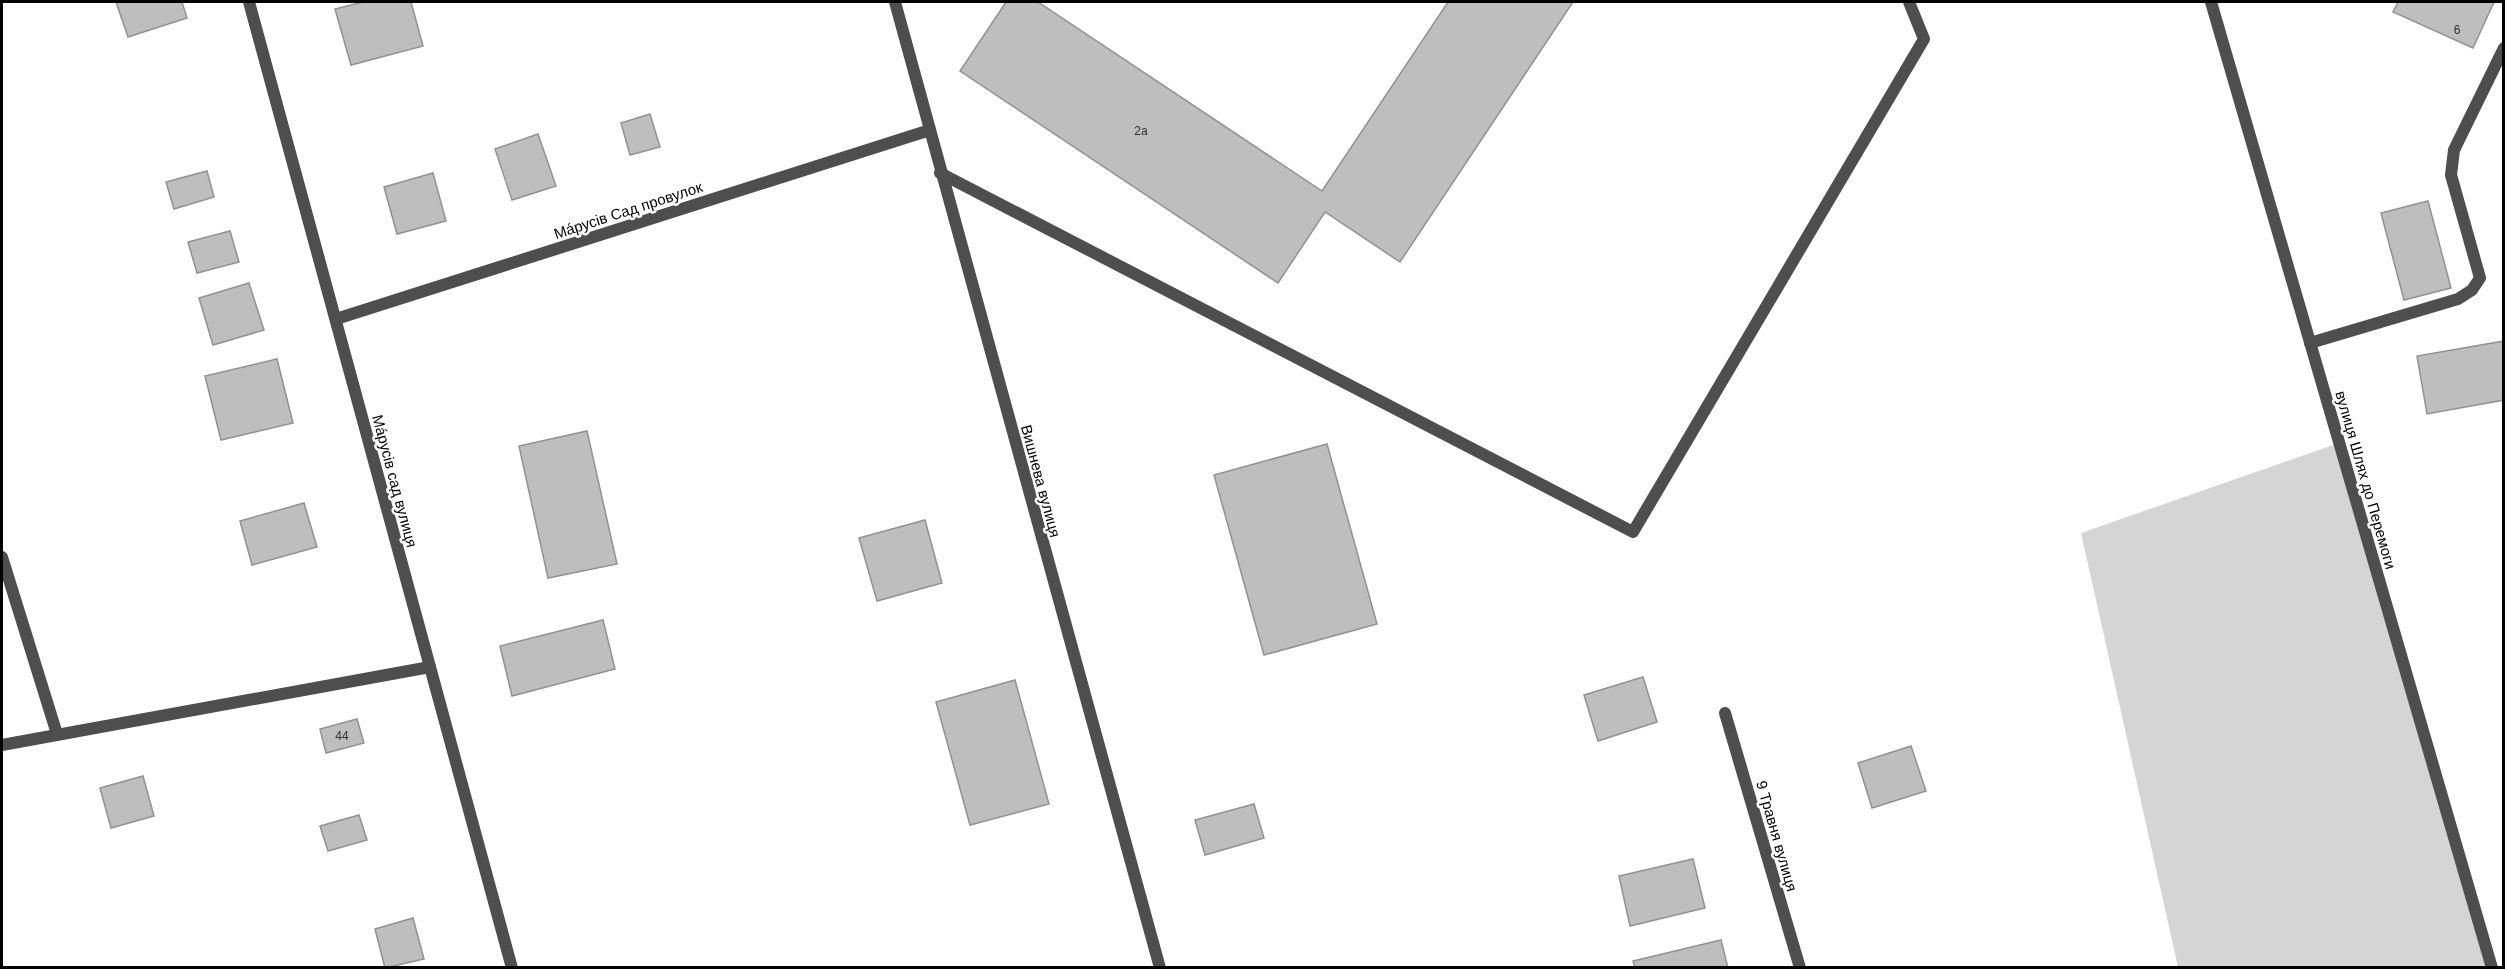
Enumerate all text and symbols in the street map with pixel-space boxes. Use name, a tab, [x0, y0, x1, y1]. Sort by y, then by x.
house number: 6	[2454, 23, 2461, 37]
house number: 2а	[1134, 124, 1148, 138]
street label: Мáрусів Сад провулок	[552, 178, 705, 242]
street label: вулиця Шлях до Перемоги	[2332, 389, 2400, 571]
street label: Мáрусів сад вулиця	[369, 413, 421, 549]
street label: Вишнева вулиця	[1018, 423, 1064, 539]
house number: 44	[335, 729, 349, 743]
street label: 9 Травня вулиця	[1753, 779, 1801, 893]

